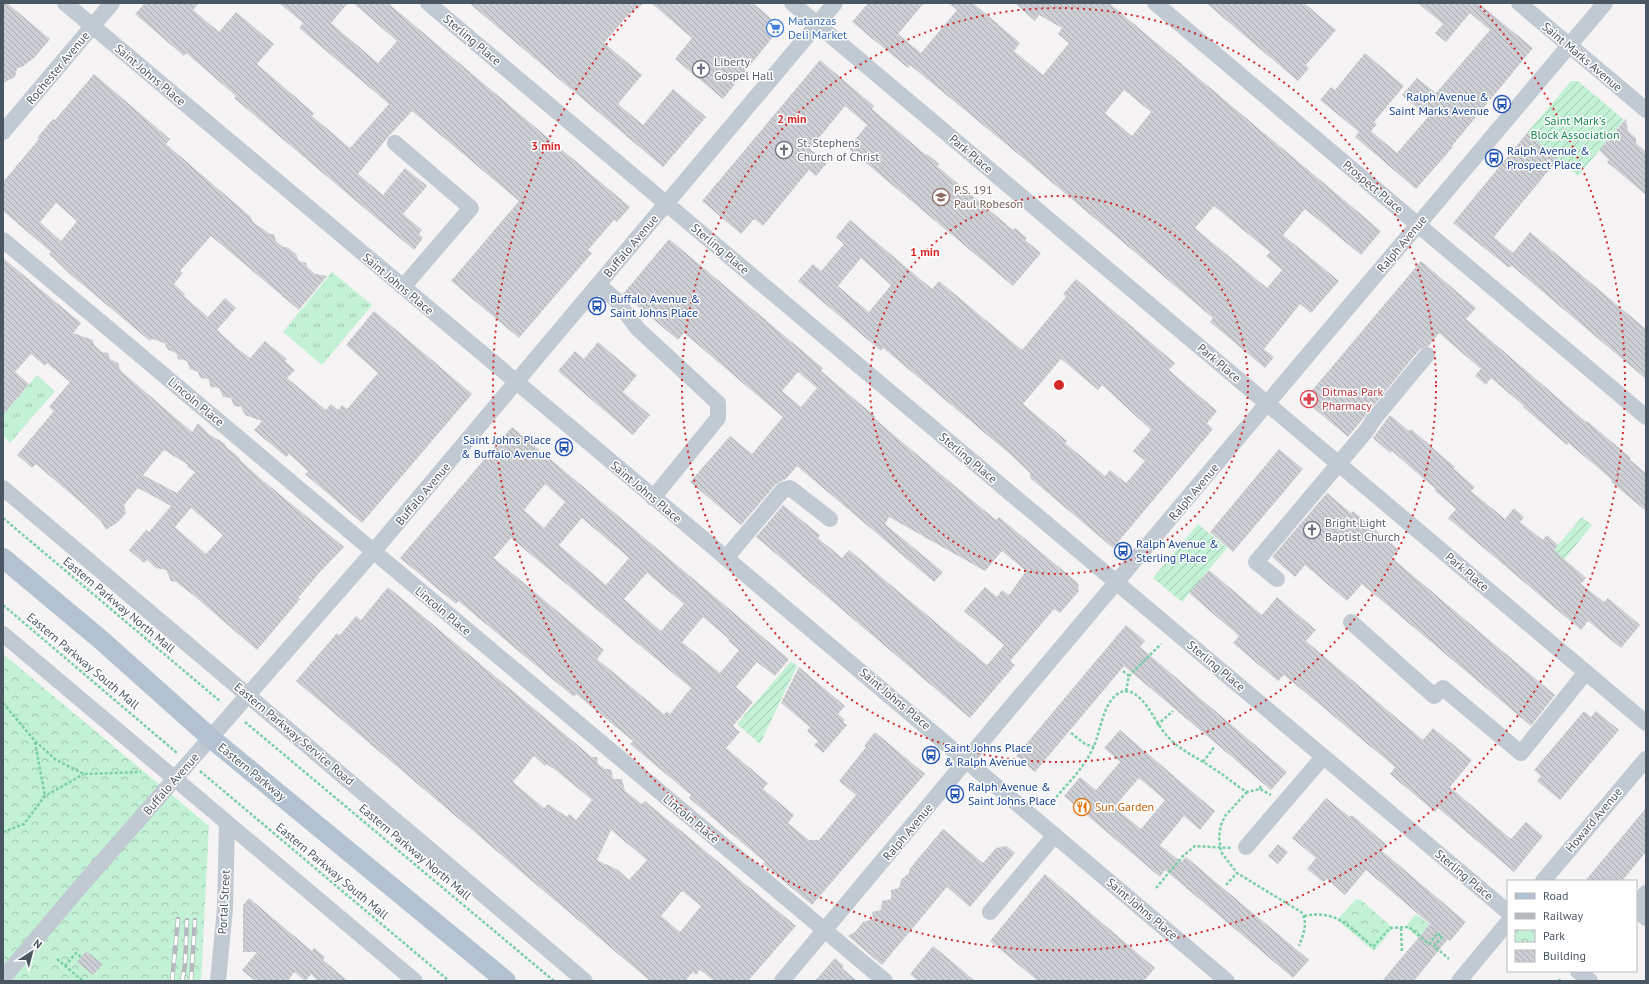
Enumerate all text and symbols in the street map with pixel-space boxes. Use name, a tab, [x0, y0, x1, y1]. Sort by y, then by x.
street label: Sterling Place	[440, 11, 504, 68]
place label: Matanzas Deli Market	[788, 13, 847, 42]
supermarket icon: Matanzas Deli Market	[765, 18, 785, 38]
street label: Saint Marks Avenue	[1539, 19, 1625, 95]
street label: Rochester Avenue	[23, 28, 92, 107]
street label: Saint Johns Place	[112, 41, 189, 109]
place label: Liberty Gospel Hall	[714, 54, 774, 83]
church icon: Liberty Gospel Hall	[691, 59, 711, 79]
place label: Ralph Avenue & Saint Marks Avenue	[1389, 89, 1489, 118]
bus stop icon: Ralph Avenue & Saint Marks Avenue	[1492, 94, 1512, 114]
text: 2 min	[777, 111, 807, 126]
park label: Saint Mark's Block Association	[1531, 113, 1619, 142]
street label: Park Place	[946, 131, 996, 176]
place label: St. Stephens Church of Christ	[797, 135, 879, 164]
text: 3 min	[531, 138, 561, 153]
church icon: St. Stephens Church of Christ	[774, 140, 794, 160]
place label: Ralph Avenue & Prospect Place	[1507, 143, 1590, 172]
bus stop icon: Ralph Avenue & Prospect Place	[1484, 148, 1504, 168]
street label: Prospect Place	[1340, 157, 1407, 216]
place label: P.S. 191 Paul Robeson	[954, 182, 1023, 211]
school or university icon: P.S. 191 Paul Robeson	[931, 187, 951, 207]
street label: Buffalo Avenue	[600, 211, 661, 280]
street label: Ralph Avenue	[1373, 212, 1430, 275]
street label: Sterling Place	[688, 220, 752, 277]
text: 1 min	[910, 244, 940, 259]
street label: Saint Johns Place	[360, 250, 437, 318]
place label: Buffalo Avenue & Saint Johns Place	[610, 291, 700, 320]
bus stop icon: Buffalo Avenue & Saint Johns Place	[587, 296, 607, 316]
street label: Park Place	[1194, 340, 1244, 385]
street label: Lincoln Place	[165, 374, 227, 429]
centre of rings	[1052, 378, 1066, 392]
place label: Ditmas Park Pharmacy	[1322, 384, 1383, 413]
pharmacy icon: Ditmas Park Pharmacy	[1299, 389, 1319, 409]
street label: Sterling Place	[936, 429, 1000, 486]
place label: Saint Johns Place & Buffalo Avenue	[461, 432, 551, 461]
bus stop icon: Saint Johns Place & Buffalo Avenue	[554, 437, 574, 457]
street label: Saint Johns Place	[608, 458, 685, 526]
street label: Buffalo Avenue	[392, 459, 453, 528]
street label: Ralph Avenue	[1165, 460, 1222, 523]
place label: Bright Light Baptist Church	[1325, 515, 1400, 544]
church icon: Bright Light Baptist Church	[1302, 520, 1322, 540]
place label: Ralph Avenue & Sterling Place	[1136, 536, 1219, 565]
bus stop icon: Ralph Avenue & Sterling Place	[1113, 541, 1133, 561]
street label: Park Place	[1442, 549, 1492, 594]
street label: Eastern Parkway North Mall	[60, 553, 179, 656]
street label: Lincoln Place	[412, 583, 474, 638]
street label: Eastern Parkway South Mall	[24, 609, 143, 712]
street label: Sterling Place	[1184, 637, 1248, 694]
street label: Saint Johns Place	[857, 665, 934, 733]
street label: Eastern Parkway Service Road	[231, 680, 357, 788]
street label: Eastern Parkway	[215, 740, 289, 804]
place label: Saint Johns Place & Ralph Avenue	[944, 740, 1032, 769]
bus stop icon: Saint Johns Place & Ralph Avenue	[921, 745, 941, 765]
street label: Buffalo Avenue	[140, 750, 202, 818]
place label: Ralph Avenue & Saint Johns Place	[968, 779, 1056, 808]
bus stop icon: Ralph Avenue & Saint Johns Place	[945, 784, 965, 804]
street label: Howard Avenue	[1562, 784, 1625, 855]
street label: Lincoln Place	[660, 791, 722, 846]
restaurant icon: Sun Garden	[1072, 797, 1092, 817]
place label: Sun Garden	[1095, 799, 1154, 814]
street label: Eastern Parkway North Mall	[356, 800, 475, 903]
street label: Ralph Avenue	[879, 800, 936, 863]
street label: Eastern Parkway South Mall	[273, 819, 392, 922]
street label: Sterling Place	[1432, 846, 1496, 903]
street label: Portal Street	[214, 869, 233, 935]
street label: Saint Johns Place	[1104, 875, 1181, 943]
legend	[1507, 880, 1637, 972]
text: Road	[1543, 888, 1568, 903]
text: Railway	[1543, 908, 1583, 923]
text: Park	[1543, 928, 1565, 943]
north arrow	[12, 932, 52, 972]
text: N	[31, 936, 45, 952]
text: Building	[1543, 948, 1586, 963]

